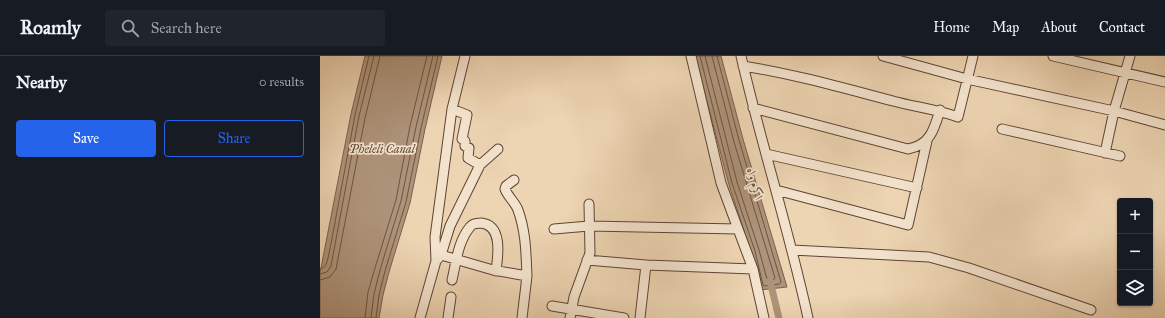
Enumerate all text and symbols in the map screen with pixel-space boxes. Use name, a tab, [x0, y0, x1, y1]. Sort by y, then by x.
search box	[105, 10, 385, 46]
text: Roamly	[20, 16, 81, 39]
icon: search	[119, 17, 141, 39]
text: Search here	[151, 19, 222, 37]
text: Home	[933, 19, 970, 36]
text: Map	[992, 19, 1019, 36]
text: About	[1041, 19, 1077, 36]
text: Contact	[1099, 19, 1145, 36]
text: Nearby	[16, 72, 67, 93]
text: 0 results	[259, 74, 304, 90]
button: Save	[16, 120, 156, 157]
button: Share	[164, 120, 304, 157]
water label: Pheleli Canal	[349, 142, 416, 156]
water label: اکرم واہ	[740, 166, 766, 203]
map controls	[1117, 198, 1153, 306]
button: +	[1117, 198, 1153, 234]
button: −	[1117, 234, 1153, 270]
button: layers	[1117, 270, 1153, 306]

